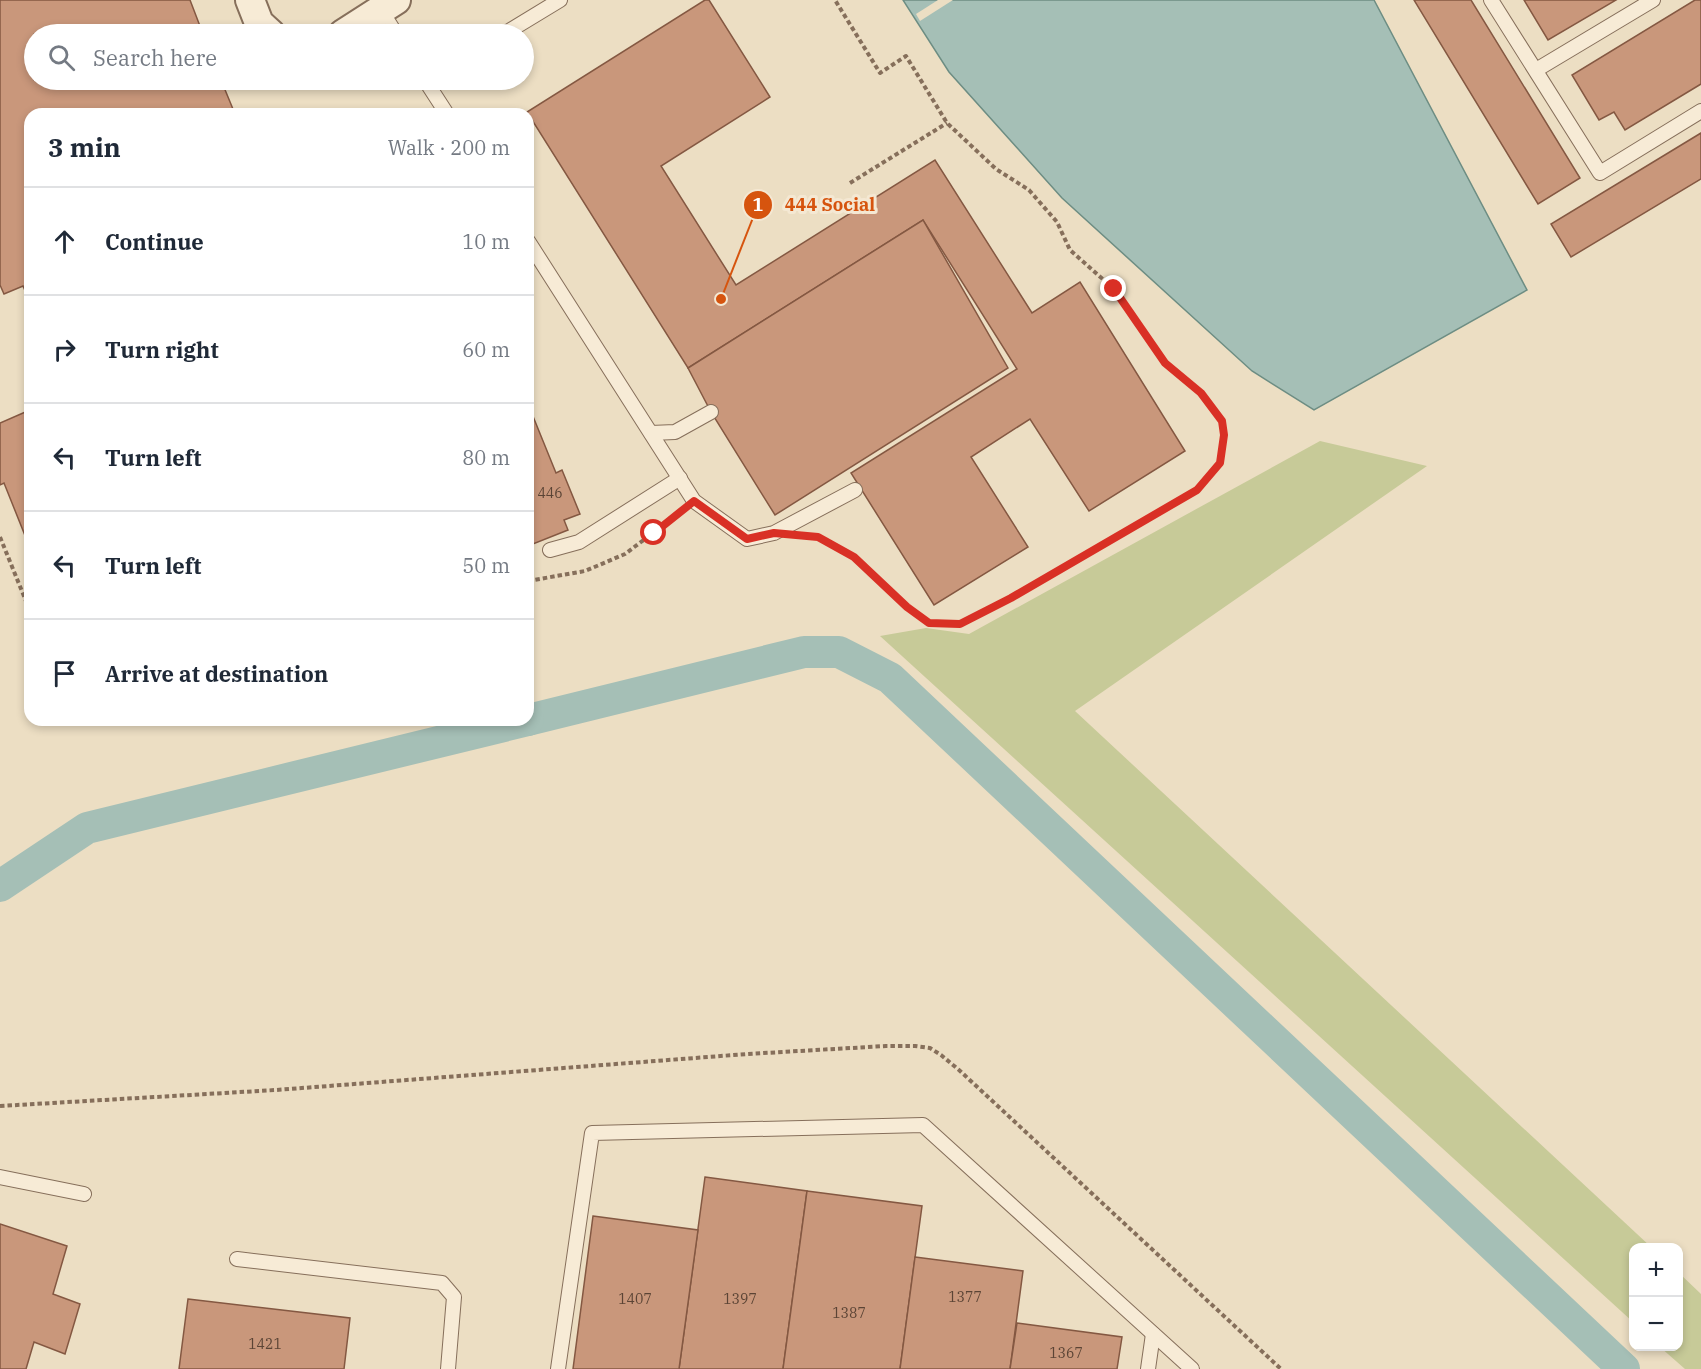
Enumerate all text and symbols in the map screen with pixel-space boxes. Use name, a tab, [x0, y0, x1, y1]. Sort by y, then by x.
search box	[24, 24, 534, 90]
icon: search	[45, 41, 78, 74]
text: Search here	[93, 43, 217, 72]
text: 3 min	[48, 130, 121, 164]
text: Walk · 200 m	[388, 134, 510, 161]
callout: 444 Social	[743, 187, 887, 223]
text: 1	[753, 193, 764, 216]
text: 444 Social	[785, 193, 875, 216]
icon: ahead	[48, 225, 81, 258]
text: Continue	[105, 227, 204, 256]
text: 10 m	[462, 228, 510, 255]
route end	[1100, 275, 1126, 301]
icon: right	[48, 333, 81, 366]
text: Turn right	[105, 335, 219, 364]
text: 60 m	[462, 336, 510, 363]
icon: left	[48, 441, 81, 474]
text: Turn left	[105, 443, 201, 472]
text: 80 m	[462, 444, 510, 471]
house number: 446	[537, 484, 563, 502]
route start	[640, 519, 666, 545]
icon: left	[48, 549, 81, 582]
text: Turn left	[105, 551, 201, 580]
text: 50 m	[462, 552, 510, 579]
icon: arrive	[48, 657, 81, 690]
text: Arrive at destination	[105, 659, 328, 688]
map controls	[1629, 1243, 1683, 1351]
button: +	[1629, 1243, 1683, 1297]
house number: 1377	[948, 1288, 982, 1306]
house number: 1407	[618, 1290, 652, 1308]
house number: 1397	[723, 1290, 757, 1308]
button: −	[1629, 1297, 1683, 1351]
house number: 1387	[832, 1304, 866, 1322]
house number: 1421	[248, 1335, 282, 1353]
house number: 1367	[1049, 1344, 1083, 1362]

